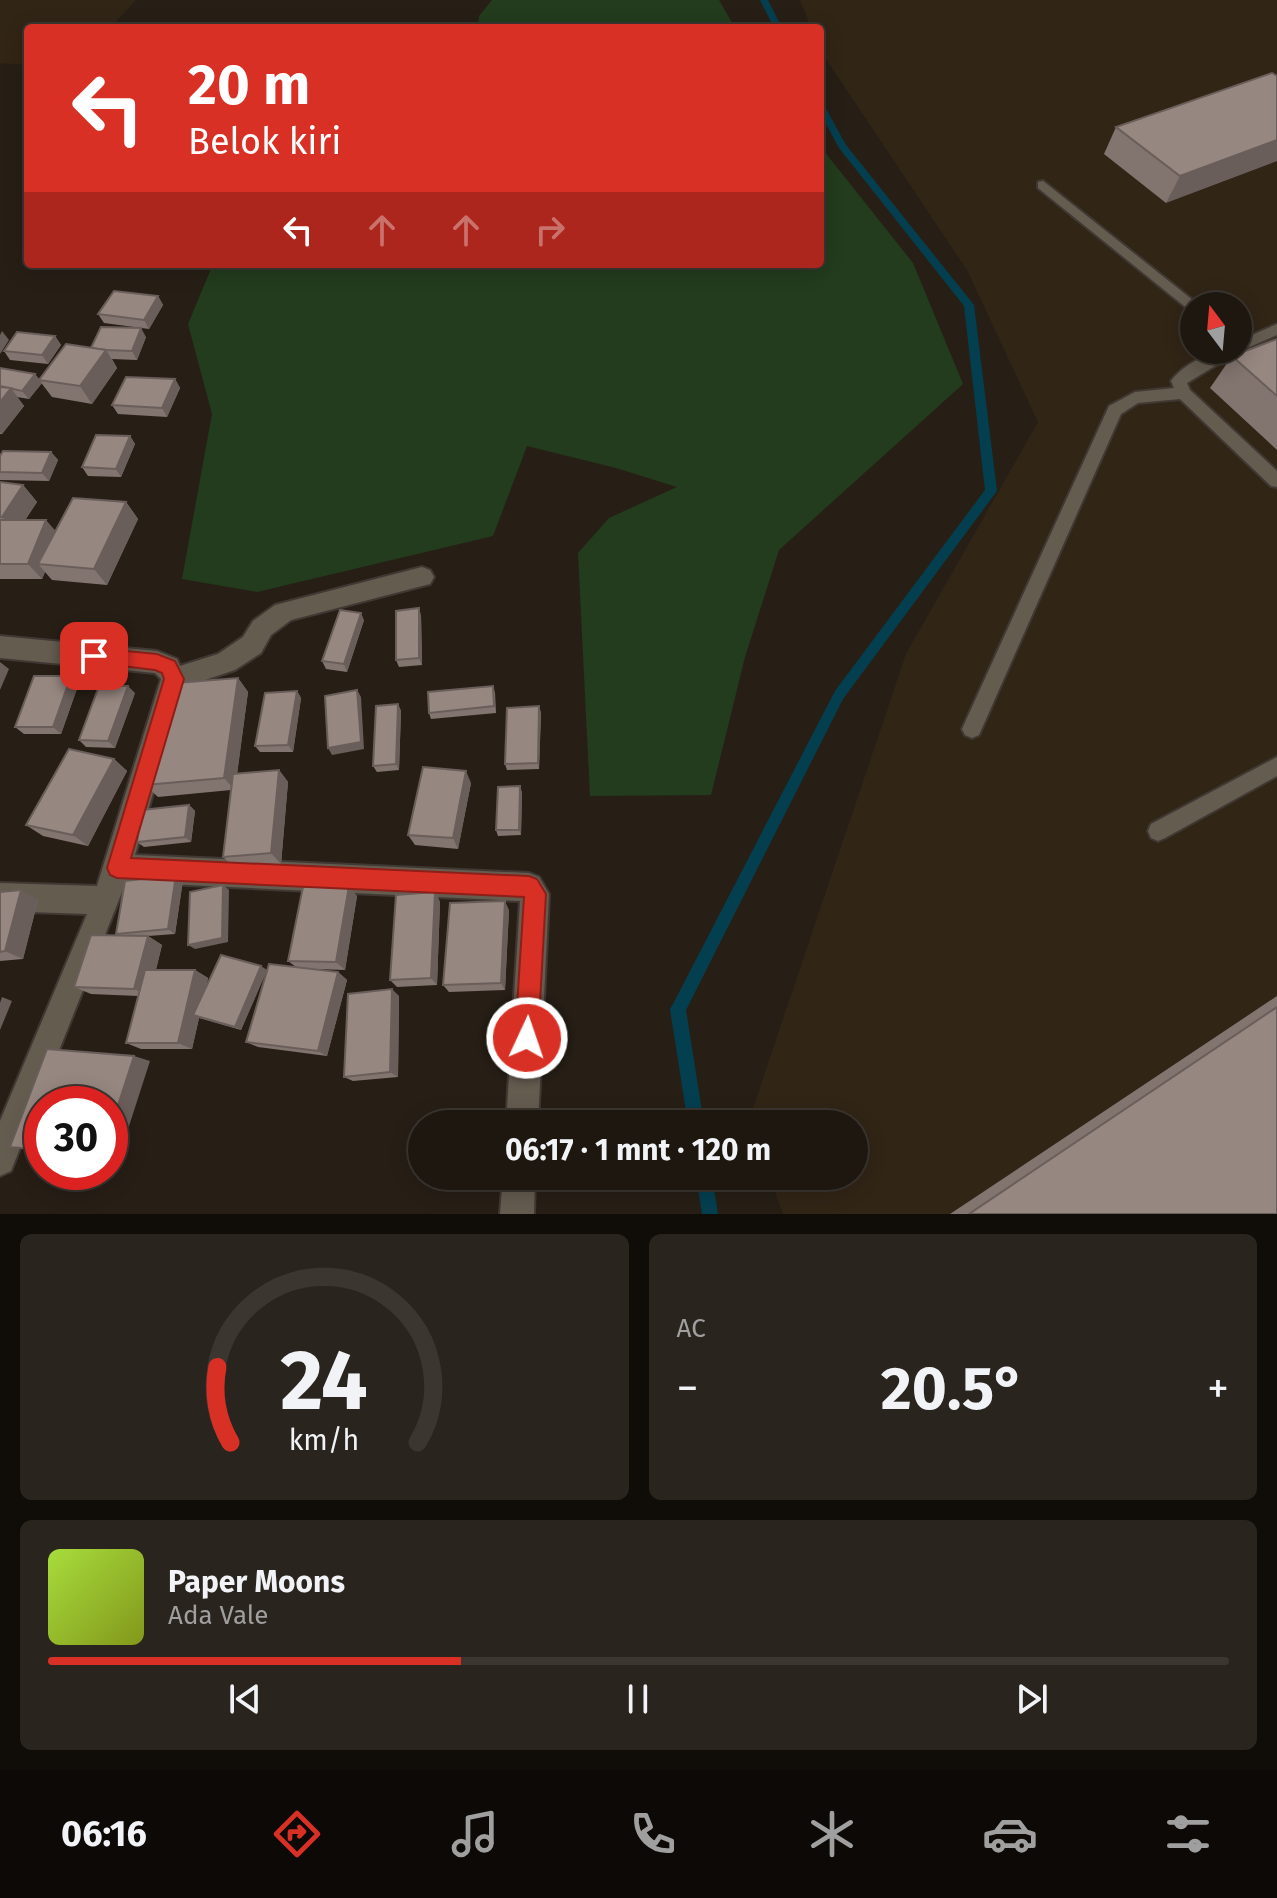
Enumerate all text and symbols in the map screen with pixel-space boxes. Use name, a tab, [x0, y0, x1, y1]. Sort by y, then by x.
text: 20 m	[188, 52, 310, 119]
icon: left	[56, 56, 160, 160]
text: Belok kiri	[188, 120, 342, 164]
icon: left	[276, 208, 320, 252]
icon: ahead	[360, 208, 404, 252]
icon: ahead	[444, 208, 488, 252]
icon: right	[528, 208, 572, 252]
north arrow	[1180, 292, 1252, 364]
map controls	[1180, 292, 1252, 364]
pin	[60, 622, 128, 690]
icon: arrive	[72, 634, 116, 678]
position arrow	[485, 996, 569, 1080]
speed limit sign: 30	[24, 1086, 128, 1190]
text: 06:17 · 1 mnt · 120 m	[505, 1132, 771, 1168]
text: AC	[677, 1313, 706, 1344]
text: 24	[280, 1331, 368, 1431]
text: 20.5°	[881, 1353, 1025, 1425]
text: −	[677, 1362, 699, 1415]
text: +	[1207, 1362, 1229, 1415]
text: km/h	[289, 1423, 360, 1458]
text: Paper Moons	[168, 1564, 345, 1600]
text: Ada Vale	[168, 1600, 268, 1631]
icon: previous	[223, 1677, 267, 1721]
icon: pause	[616, 1677, 660, 1721]
icon: next	[1010, 1677, 1054, 1721]
icon: directions	[269, 1806, 325, 1862]
icon: music	[447, 1806, 503, 1862]
icon: phone	[625, 1806, 681, 1862]
icon: climate	[804, 1806, 860, 1862]
icon: car	[982, 1806, 1038, 1862]
icon: filters	[1160, 1806, 1216, 1862]
text: 06:16	[61, 1812, 147, 1856]

